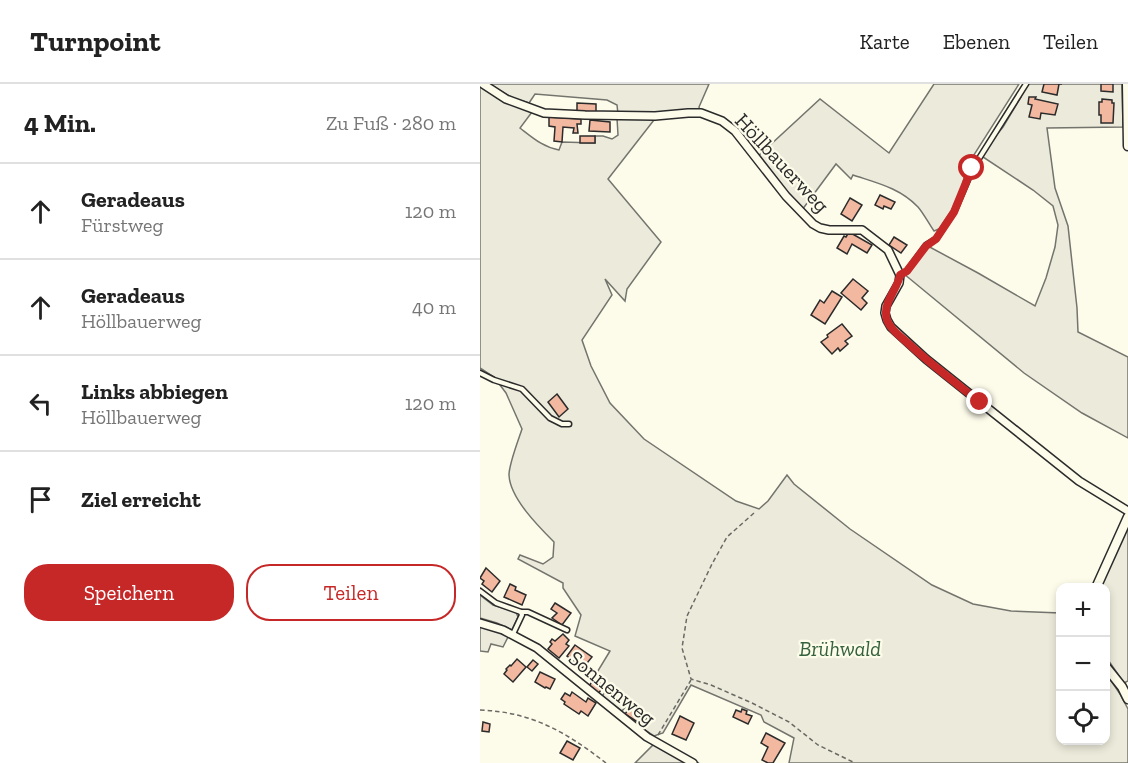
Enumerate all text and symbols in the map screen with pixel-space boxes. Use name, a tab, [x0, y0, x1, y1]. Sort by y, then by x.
text: Turnpoint	[30, 25, 160, 58]
text: Karte	[860, 29, 910, 54]
text: Ebenen	[943, 29, 1010, 54]
text: Teilen	[1043, 29, 1098, 54]
text: 4 Min.	[24, 107, 96, 139]
street label: Höllbauerweg	[730, 108, 835, 218]
text: Zu Fuß · 280 m	[326, 111, 456, 135]
route start	[958, 154, 984, 180]
text: Geradeaus	[81, 186, 185, 213]
icon: ahead	[24, 195, 57, 228]
text: 120 m	[405, 199, 456, 223]
text: Fürstweg	[81, 213, 163, 237]
text: Geradeaus	[81, 282, 185, 309]
icon: ahead	[24, 291, 57, 324]
text: 40 m	[412, 295, 456, 319]
text: Höllbauerweg	[81, 309, 201, 333]
text: Links abbiegen	[81, 378, 228, 405]
icon: left	[24, 387, 57, 420]
route end	[966, 388, 992, 414]
text: 120 m	[405, 391, 456, 415]
text: Höllbauerweg	[81, 405, 201, 429]
icon: arrive	[24, 483, 57, 516]
text: Ziel erreicht	[81, 486, 201, 513]
button: Speichern	[24, 564, 234, 621]
button: Teilen	[246, 564, 456, 621]
map controls	[1056, 583, 1110, 745]
button: +	[1056, 583, 1110, 637]
park label: Brühwald	[799, 636, 881, 661]
button: −	[1056, 637, 1110, 691]
street label: Sonnenweg	[564, 645, 661, 731]
button: locate	[1056, 691, 1110, 745]

